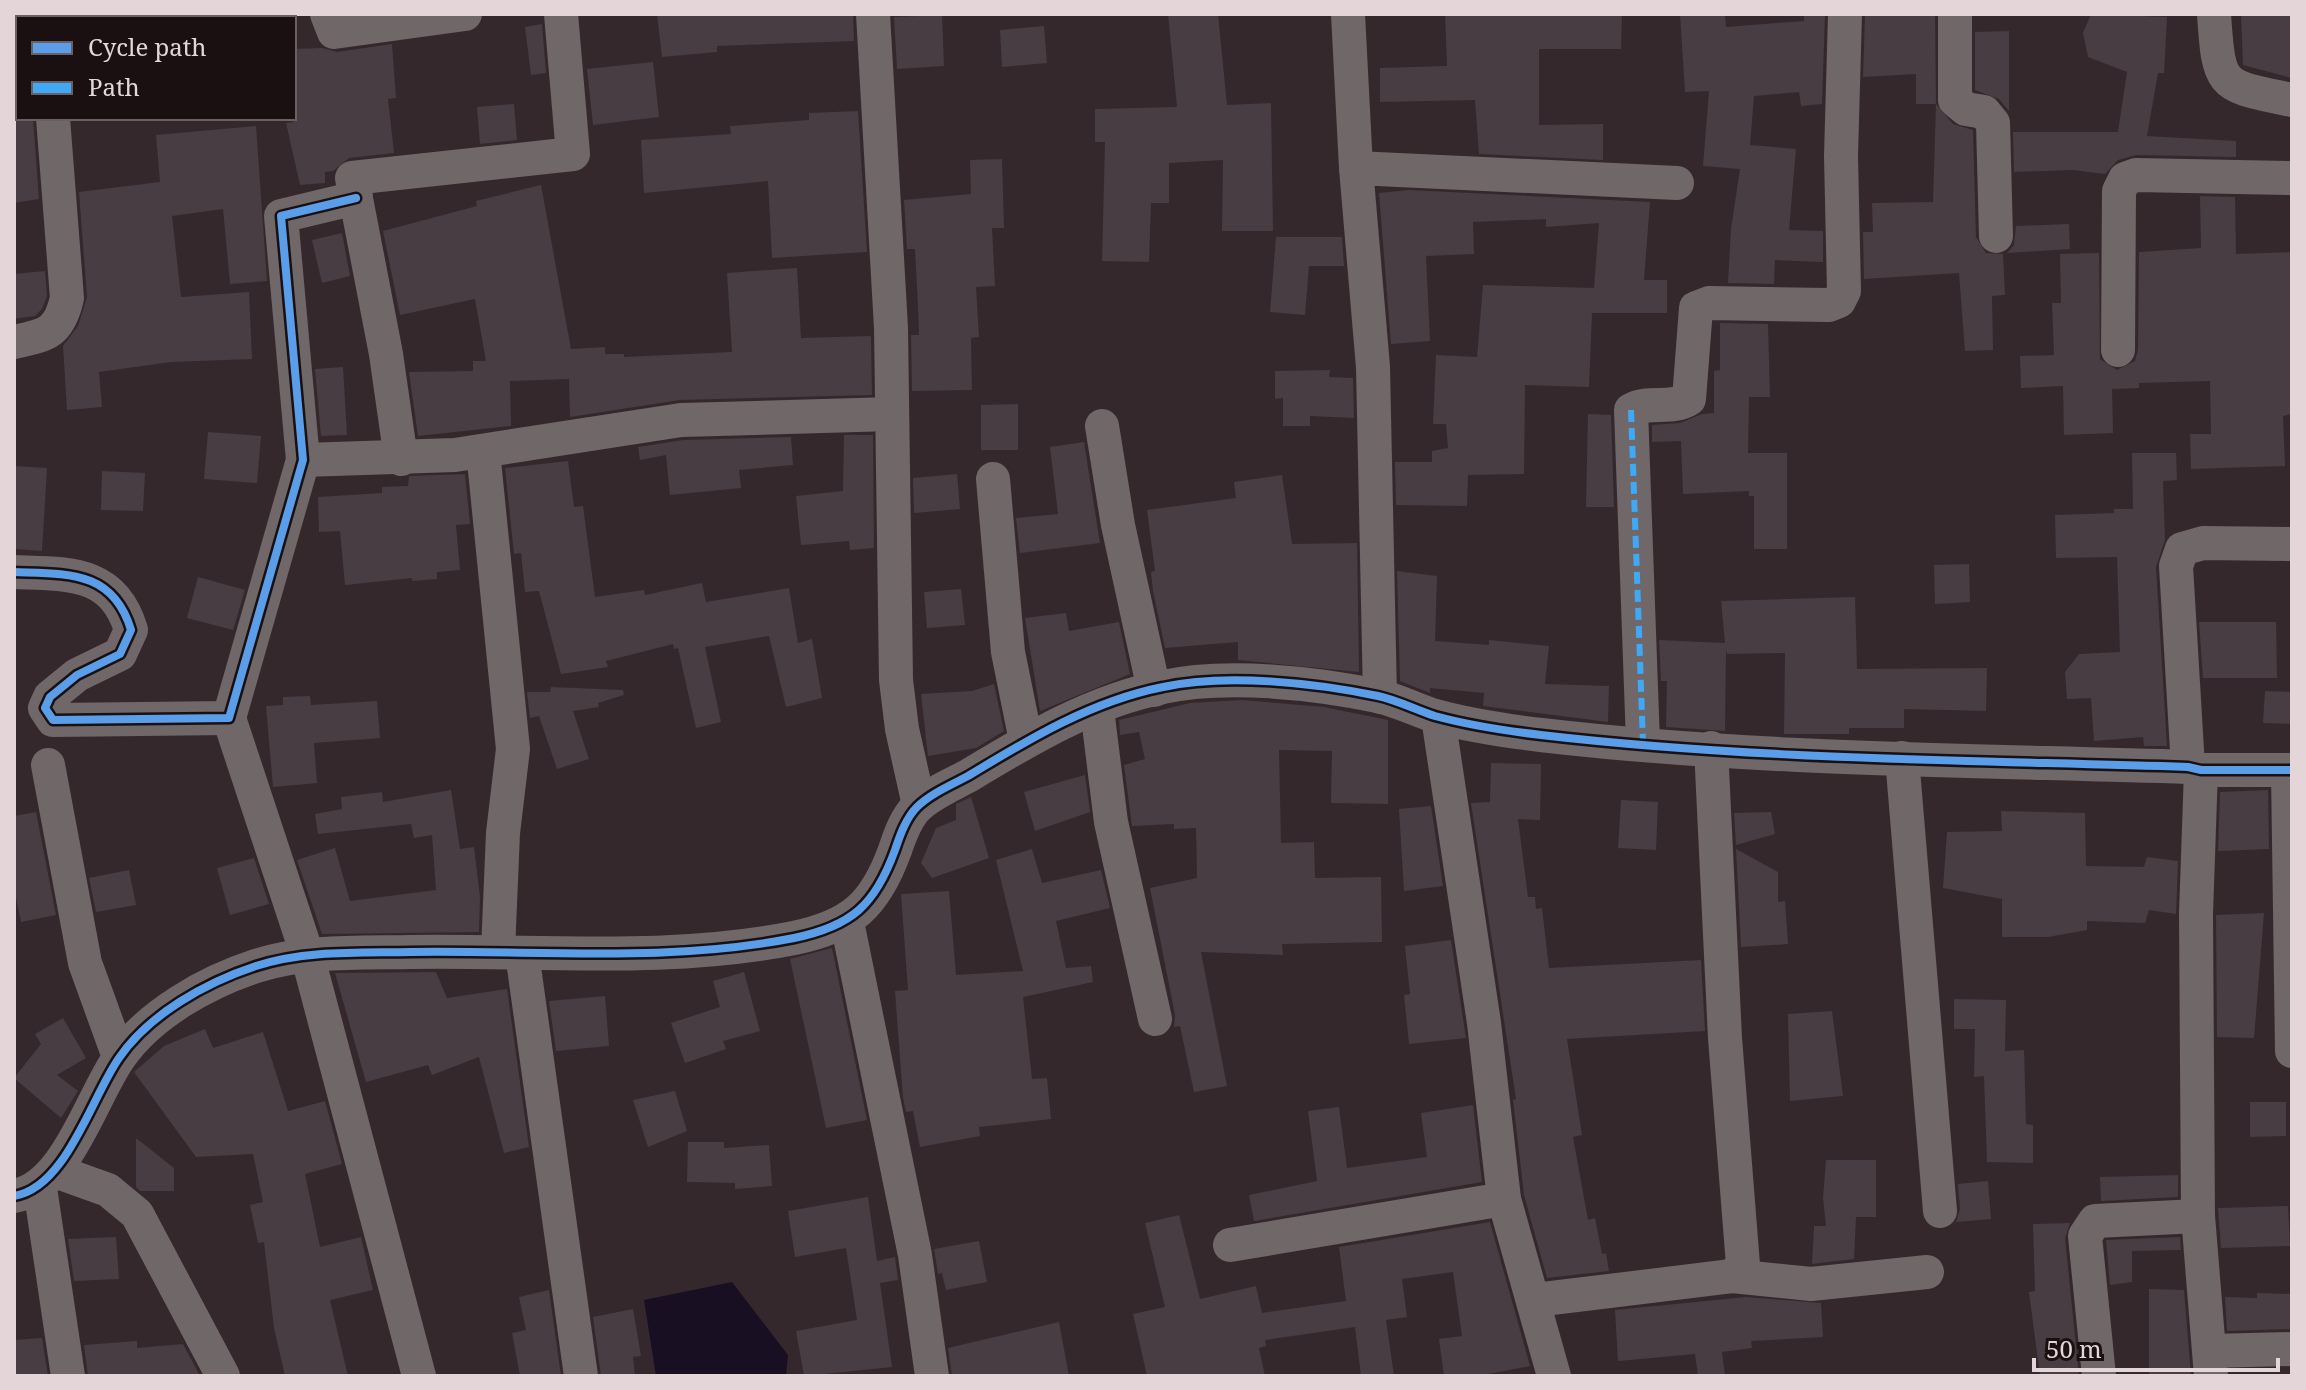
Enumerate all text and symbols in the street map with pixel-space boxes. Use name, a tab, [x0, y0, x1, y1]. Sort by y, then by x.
legend	[16, 16, 296, 120]
text: Cycle path	[88, 30, 207, 63]
text: Path	[88, 70, 140, 103]
scale bar	[2034, 1322, 2278, 1372]
text: 50 m	[2046, 1332, 2102, 1365]

